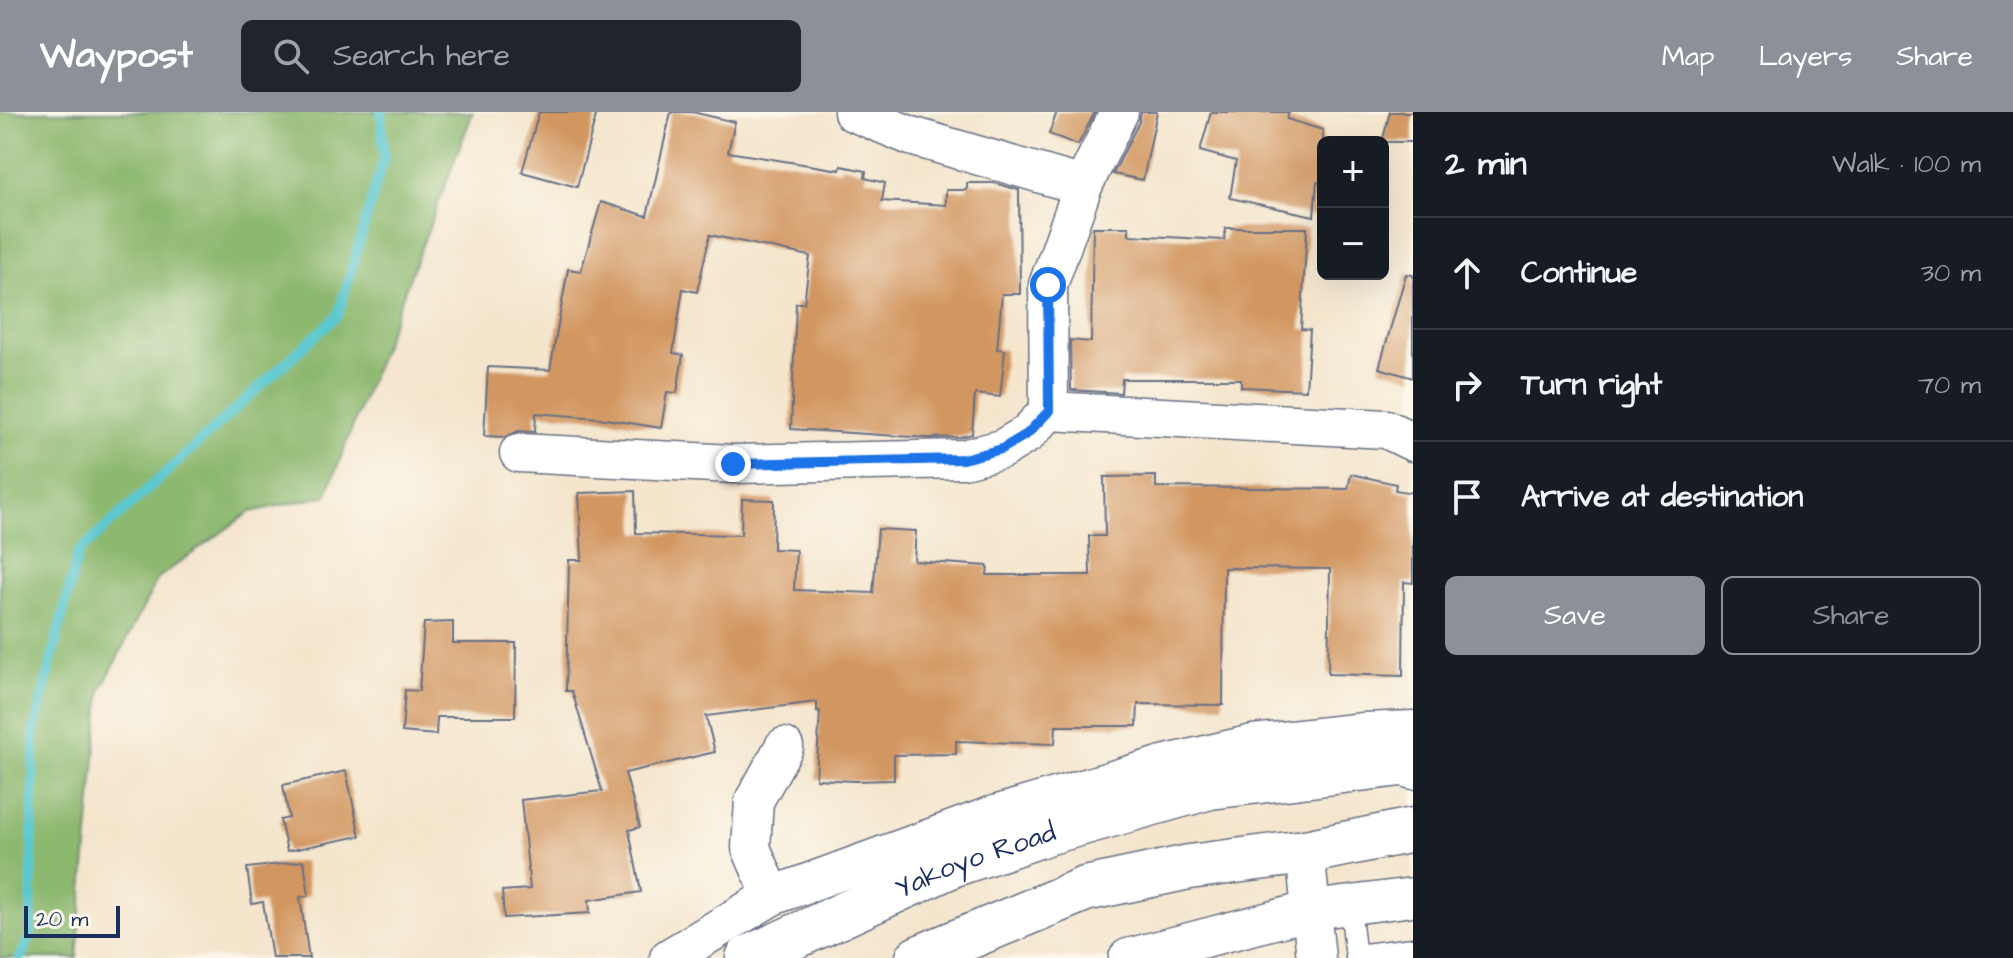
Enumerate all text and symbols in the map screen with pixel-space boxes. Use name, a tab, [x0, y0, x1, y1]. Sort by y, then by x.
search box	[241, 20, 801, 92]
text: Waypost	[40, 30, 193, 82]
icon: search	[269, 34, 313, 78]
text: Search here	[333, 35, 510, 77]
text: Map	[1662, 37, 1715, 76]
text: Layers	[1759, 37, 1852, 76]
text: Share	[1896, 37, 1973, 76]
map controls	[1317, 136, 1389, 280]
button: +	[1317, 136, 1389, 208]
text: 2 min	[1445, 140, 1527, 188]
text: Walk · 100 m	[1832, 146, 1981, 182]
button: −	[1317, 208, 1389, 280]
icon: ahead	[1445, 251, 1489, 295]
text: Continue	[1521, 252, 1637, 294]
text: 30 m	[1921, 255, 1981, 291]
route start	[1030, 267, 1066, 303]
icon: right	[1445, 363, 1489, 407]
text: Turn right	[1521, 364, 1662, 406]
text: 70 m	[1918, 367, 1981, 403]
route end	[715, 446, 751, 482]
icon: arrive	[1445, 475, 1489, 519]
text: Arrive at destination	[1521, 476, 1803, 518]
button: Save	[1445, 576, 1705, 655]
button: Share	[1721, 576, 1981, 655]
street label: Yakoyo Road	[889, 812, 1061, 908]
scale bar	[24, 902, 120, 938]
text: 20 m	[36, 904, 88, 935]

